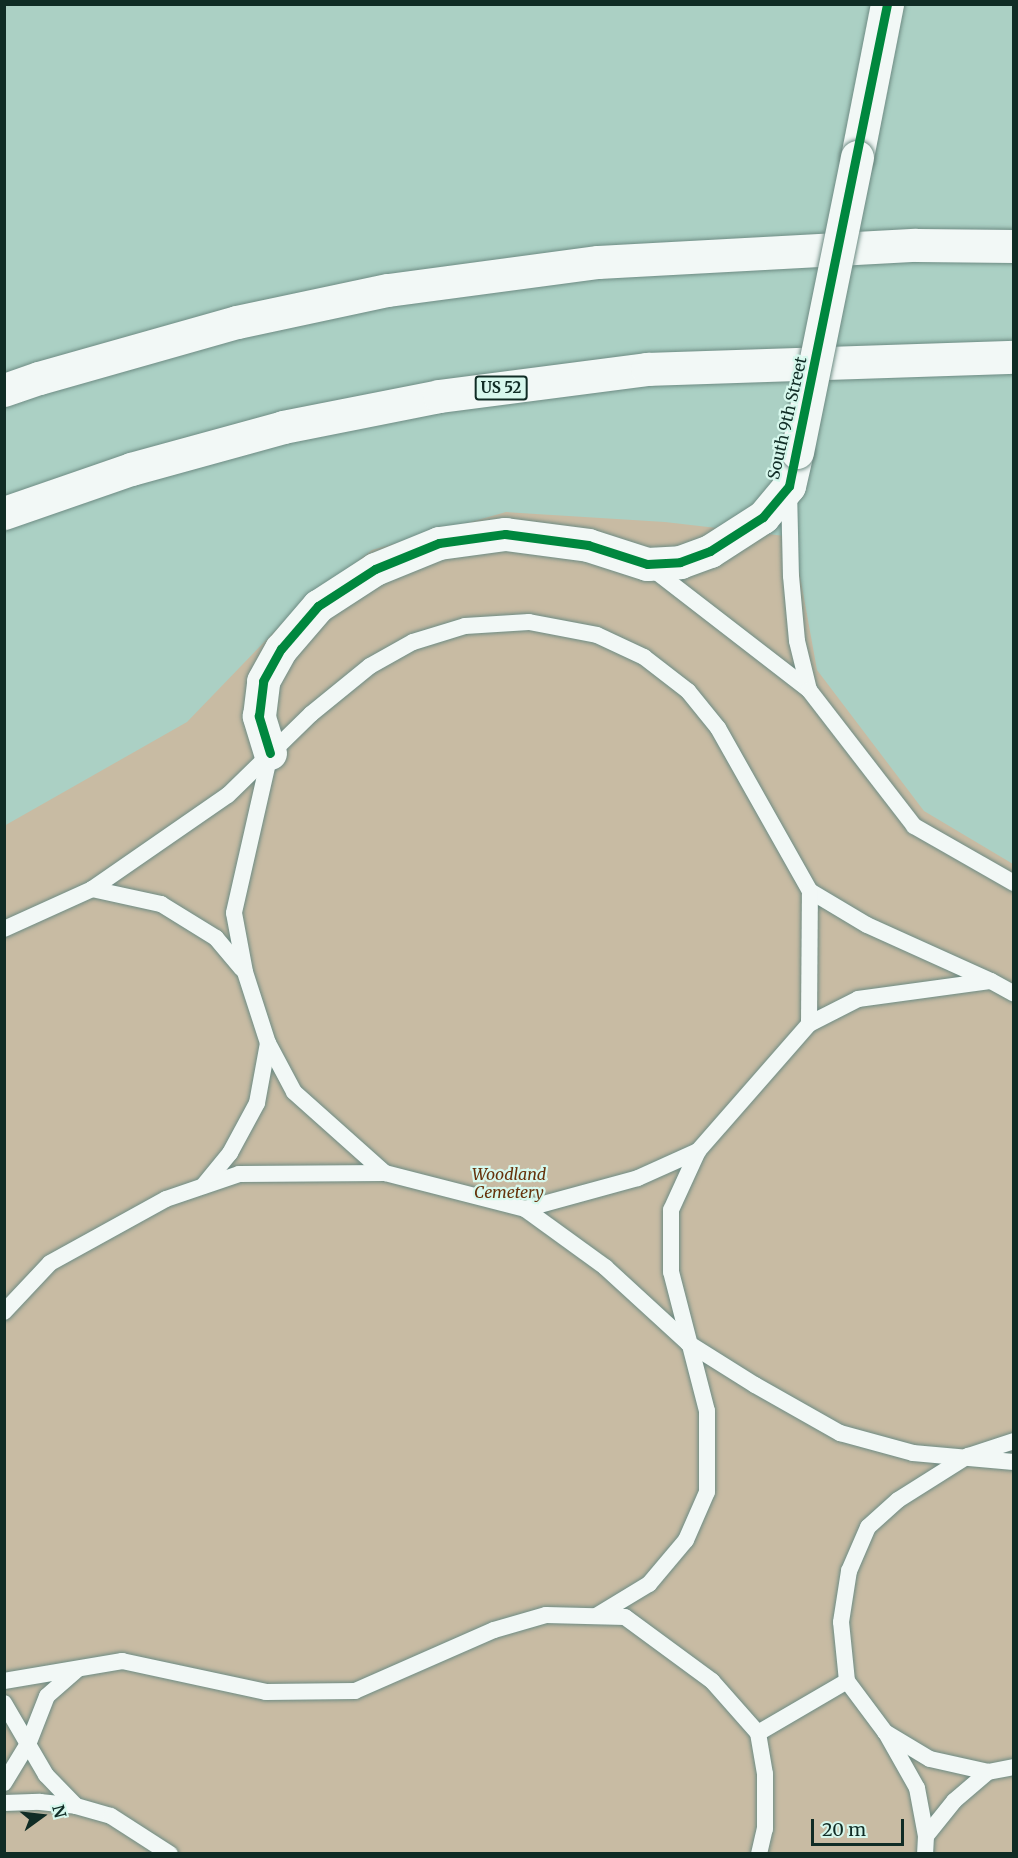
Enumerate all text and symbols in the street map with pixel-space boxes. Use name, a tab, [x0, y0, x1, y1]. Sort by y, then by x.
street label: South 9th Street	[764, 355, 810, 481]
road number: US 52	[474, 376, 528, 400]
park label: Woodland Cemetery	[472, 1164, 546, 1202]
north arrow	[12, 1786, 72, 1846]
text: N	[48, 1803, 71, 1820]
scale bar	[814, 1807, 907, 1845]
text: 20 m	[822, 1818, 866, 1841]

